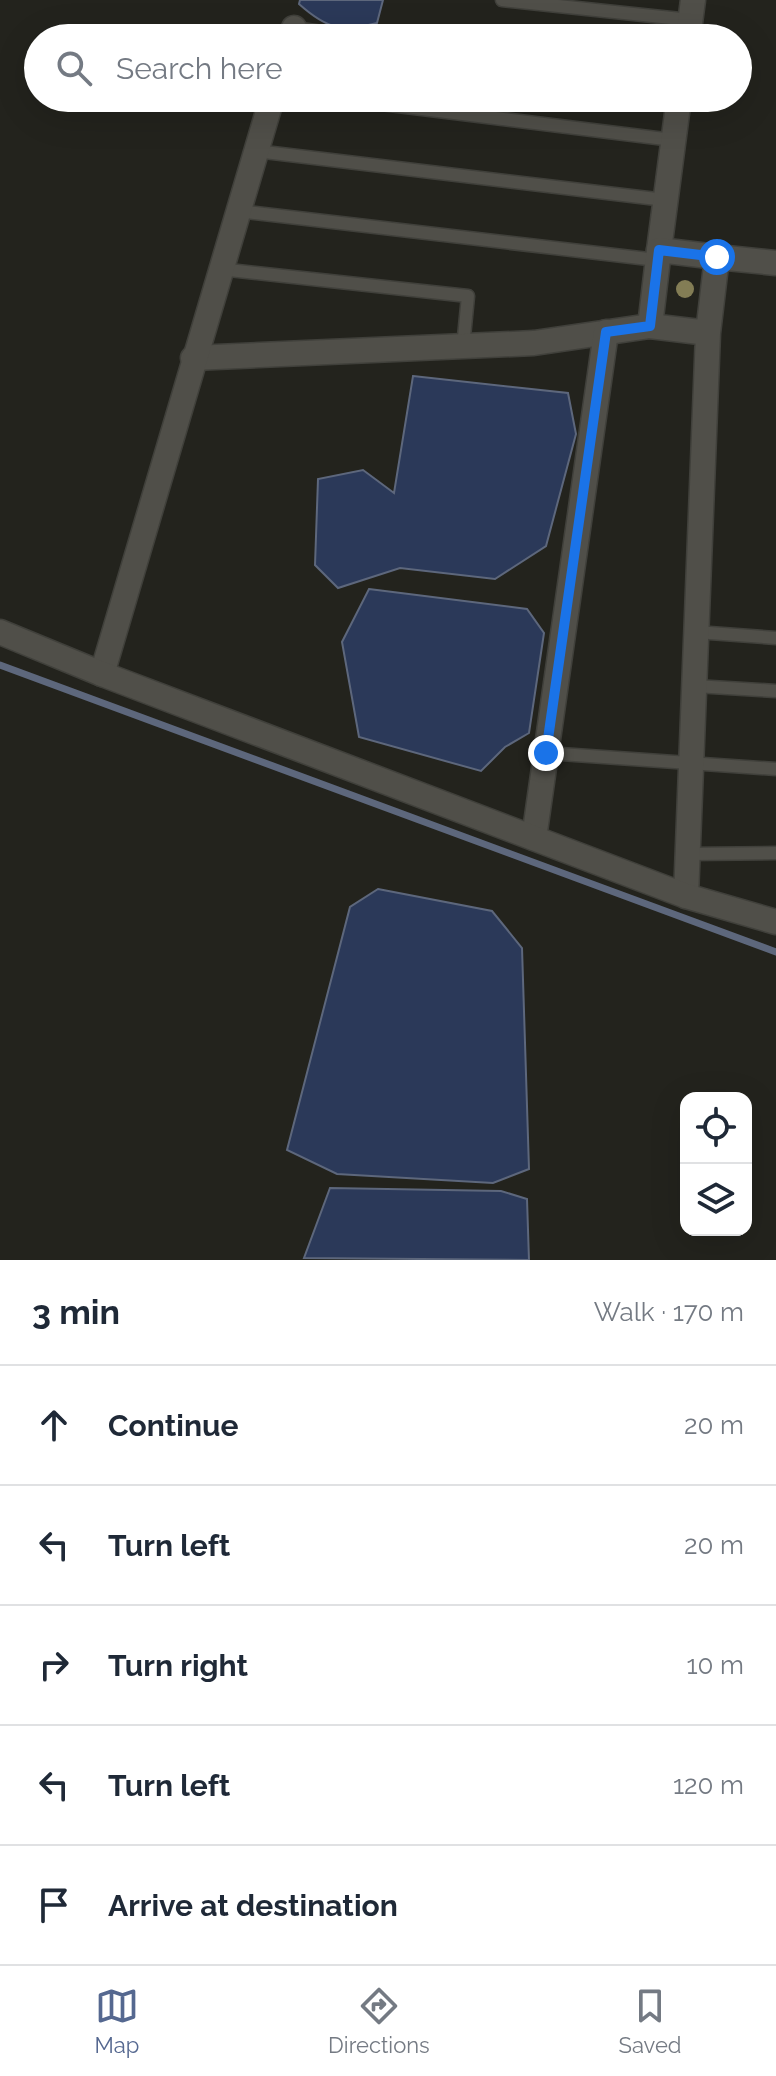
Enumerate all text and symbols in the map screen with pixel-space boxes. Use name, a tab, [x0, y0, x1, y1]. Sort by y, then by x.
search box	[24, 24, 752, 112]
icon: search	[52, 46, 96, 90]
text: Search here	[116, 51, 283, 86]
route start	[699, 239, 735, 275]
route end	[528, 735, 564, 771]
map controls	[680, 1092, 752, 1236]
button: locate	[680, 1092, 752, 1164]
button: layers	[680, 1164, 752, 1236]
text: 3 min	[32, 1292, 120, 1332]
text: Walk · 170 m	[594, 1297, 744, 1327]
icon: ahead	[32, 1403, 76, 1447]
text: Continue	[108, 1408, 239, 1443]
text: 20 m	[684, 1410, 744, 1440]
icon: left	[32, 1523, 76, 1567]
text: Turn left	[108, 1528, 230, 1563]
text: 20 m	[684, 1530, 744, 1560]
icon: right	[32, 1643, 76, 1687]
text: Turn right	[108, 1648, 248, 1683]
text: 10 m	[686, 1650, 744, 1680]
icon: left	[32, 1763, 76, 1807]
text: Turn left	[108, 1768, 230, 1803]
text: 120 m	[673, 1770, 744, 1800]
icon: arrive	[32, 1883, 76, 1927]
text: Arrive at destination	[108, 1888, 398, 1923]
tab: Map	[94, 1984, 139, 2058]
tab: Directions	[328, 1984, 430, 2058]
tab: Saved	[619, 1984, 682, 2058]

